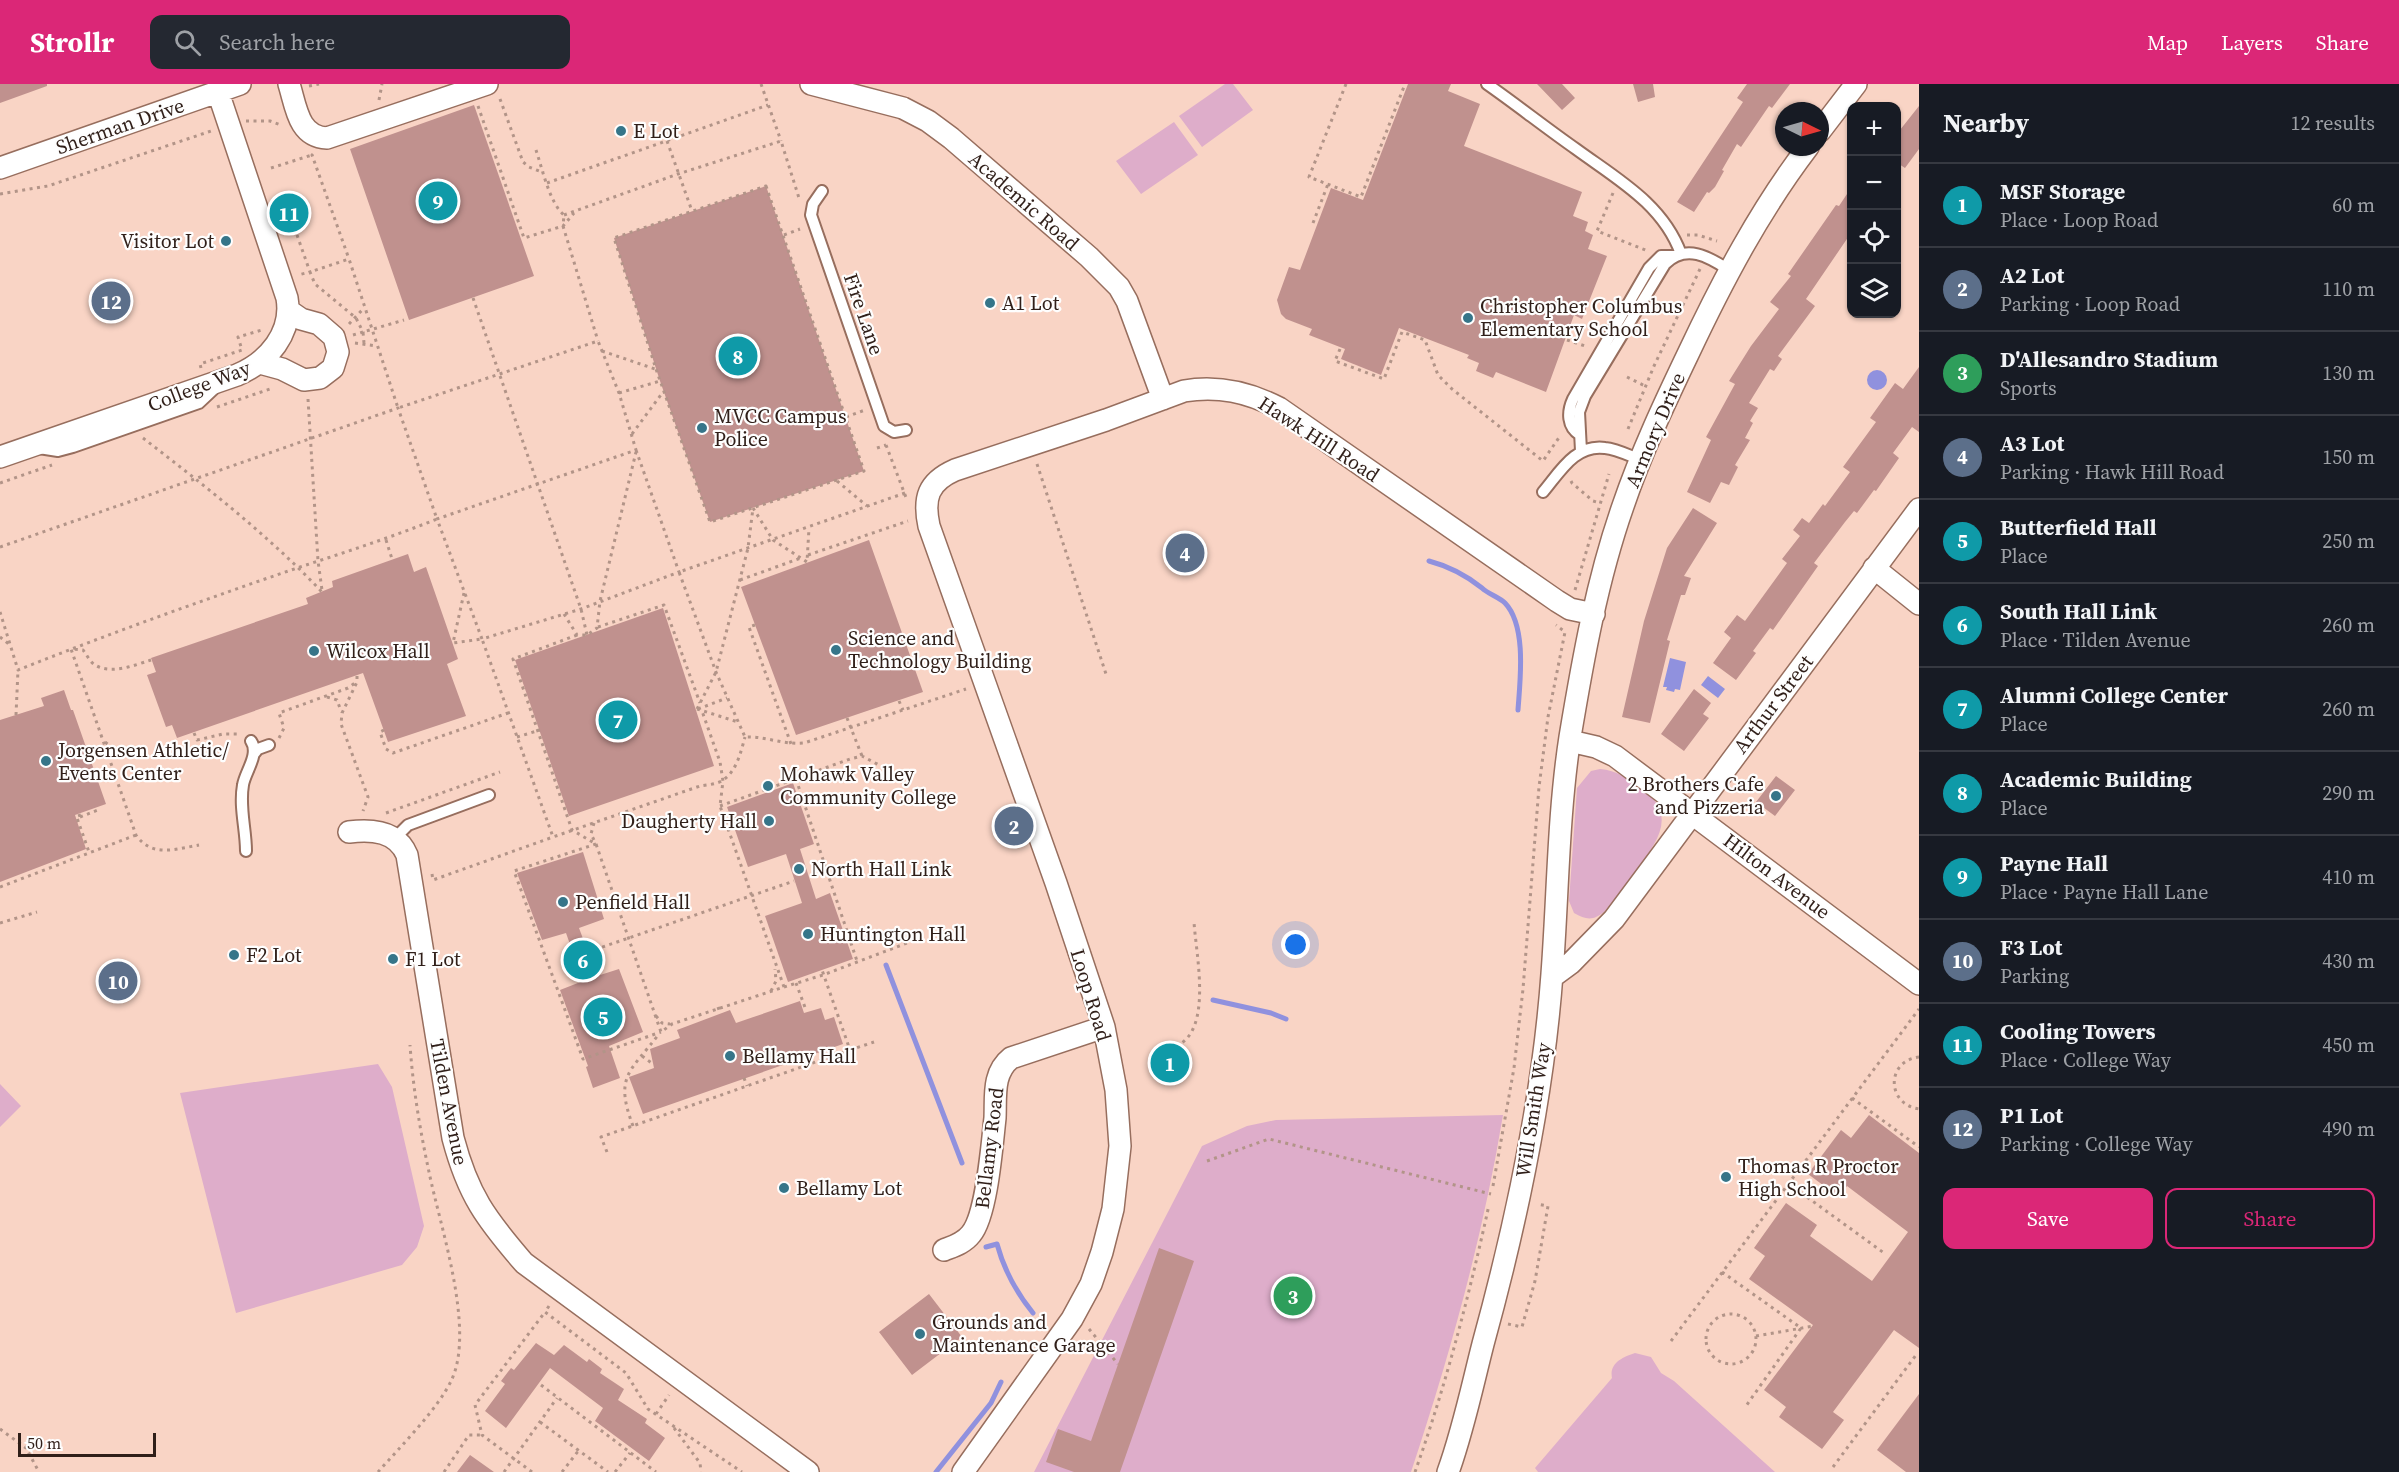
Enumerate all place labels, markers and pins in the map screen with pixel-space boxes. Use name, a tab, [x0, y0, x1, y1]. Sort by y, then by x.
place label: E Lot	[633, 117, 679, 145]
marker: E Lot	[614, 124, 628, 138]
pin: 9	[418, 178, 458, 224]
pin: 11	[270, 190, 308, 236]
place label: Visitor Lot	[121, 227, 214, 255]
marker: Visitor Lot	[219, 234, 233, 248]
pin: 12	[92, 278, 130, 324]
place label: A1 Lot	[1002, 289, 1060, 317]
place label: Christopher Columbus Elementary School	[1480, 292, 1682, 343]
marker: A1 Lot	[983, 296, 997, 310]
marker: Christopher Columbus Elementary School	[1461, 311, 1475, 325]
pin: 8	[718, 334, 758, 378]
place label: MVCC Campus Police	[714, 402, 847, 453]
marker: MVCC Campus Police	[695, 421, 709, 435]
pin: 4	[1166, 530, 1204, 576]
place label: Science and Technology Building	[848, 624, 1031, 675]
place label: Wilcox Hall	[326, 637, 430, 665]
marker: Science and Technology Building	[829, 643, 843, 657]
marker: Wilcox Hall	[307, 644, 321, 658]
pin: 7	[598, 698, 638, 742]
place label: Jorgensen Athletic/ Events Center	[57, 736, 229, 787]
marker: Jorgensen Athletic/ Events Center	[39, 754, 53, 768]
place label: Mohawk Valley Community College	[780, 760, 957, 811]
place label: 2 Brothers Cafe and Pizzeria	[1628, 770, 1765, 821]
marker: Mohawk Valley Community College	[761, 779, 775, 793]
marker: 2 Brothers Cafe and Pizzeria	[1769, 789, 1783, 803]
pin: 2	[994, 804, 1034, 848]
place label: Daugherty Hall	[621, 807, 757, 835]
marker: Daugherty Hall	[762, 814, 776, 828]
place label: North Hall Link	[811, 855, 952, 883]
marker: North Hall Link	[792, 862, 806, 876]
place label: Penfield Hall	[575, 888, 690, 916]
marker: Penfield Hall	[556, 895, 570, 909]
place label: Huntington Hall	[820, 920, 966, 948]
marker: Huntington Hall	[801, 927, 815, 941]
pin: 6	[564, 938, 602, 982]
place label: F2 Lot	[246, 941, 302, 969]
place label: F1 Lot	[405, 945, 461, 973]
marker: F2 Lot	[227, 948, 241, 962]
marker: F1 Lot	[386, 952, 400, 966]
pin: 10	[98, 958, 138, 1004]
pin: 5	[584, 994, 622, 1040]
pin: 1	[1150, 1040, 1190, 1086]
place label: Bellamy Hall	[742, 1042, 856, 1070]
marker: Bellamy Hall	[723, 1049, 737, 1063]
place label: Thomas R Proctor High School	[1738, 1152, 1899, 1203]
marker: Thomas R Proctor High School	[1719, 1170, 1733, 1184]
place label: Bellamy Lot	[796, 1174, 902, 1202]
marker: Bellamy Lot	[777, 1181, 791, 1195]
pin: 3	[1274, 1274, 1312, 1318]
place label: Grounds and Maintenance Garage	[932, 1308, 1116, 1359]
marker: Grounds and Maintenance Garage	[913, 1327, 927, 1341]

